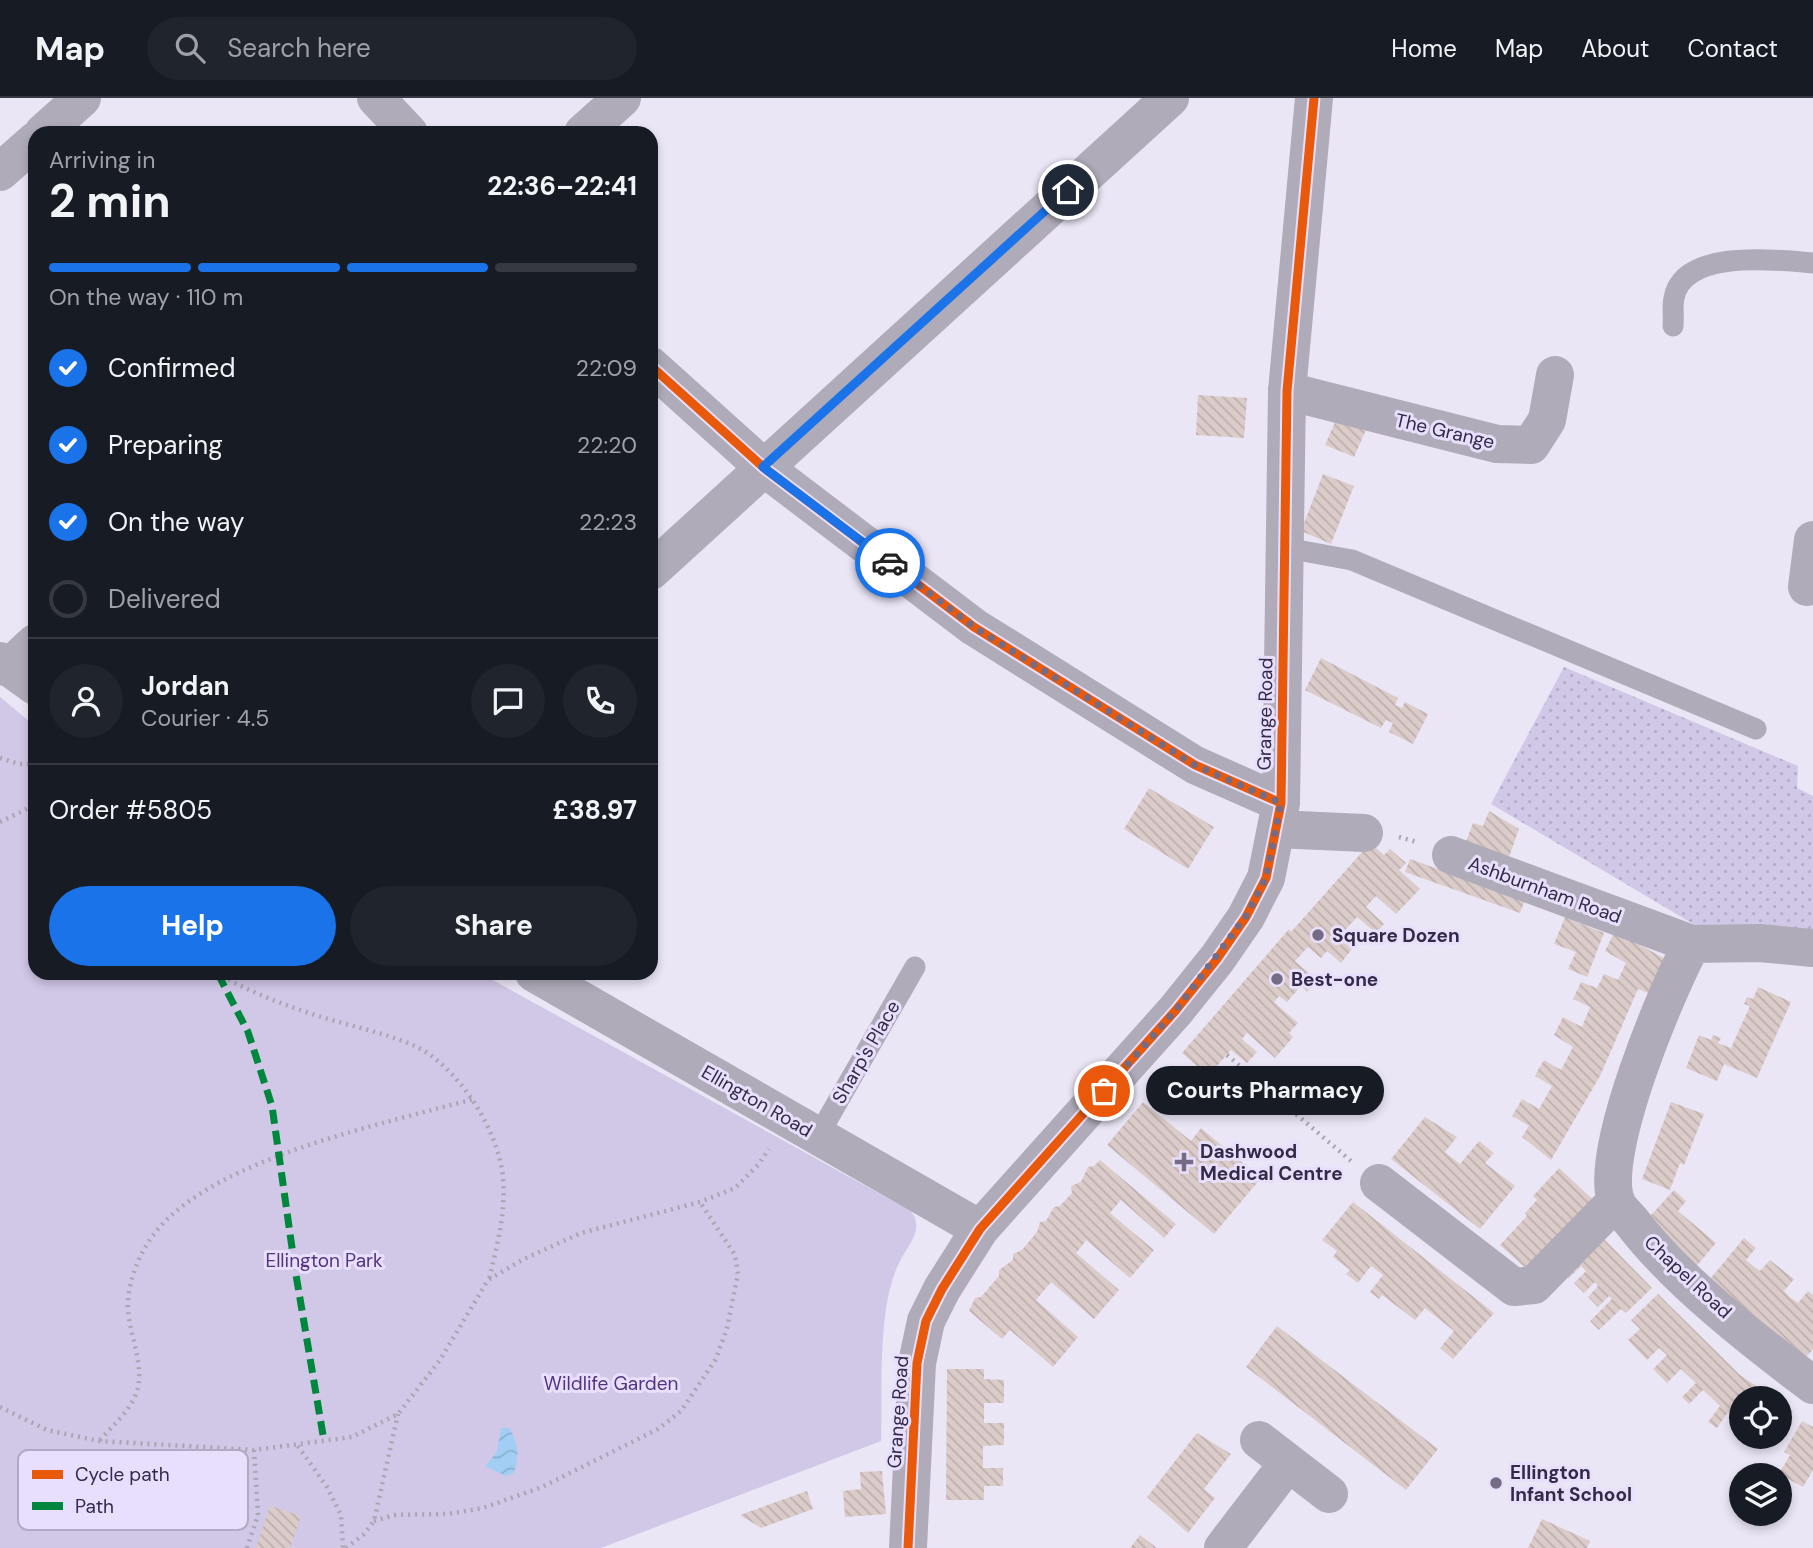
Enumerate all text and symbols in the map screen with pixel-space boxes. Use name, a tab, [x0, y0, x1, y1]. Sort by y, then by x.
search box	[147, 17, 637, 80]
text: Map	[35, 27, 105, 70]
icon: search	[171, 29, 209, 67]
text: Search here	[227, 31, 371, 65]
text: Home	[1391, 33, 1457, 64]
text: Map	[1495, 33, 1543, 64]
text: About	[1581, 33, 1650, 64]
text: Contact	[1688, 33, 1778, 64]
text: Arriving in	[49, 145, 155, 175]
pin	[1038, 160, 1098, 220]
text: 22:36–22:41	[487, 169, 637, 203]
text: 2 min	[49, 171, 171, 231]
icon: home	[1049, 171, 1087, 209]
text: On the way · 110 m	[49, 282, 243, 312]
icon: check	[49, 349, 87, 387]
text: Confirmed	[108, 351, 235, 385]
text: 22:09	[576, 353, 637, 383]
street label: The Grange	[1393, 407, 1497, 455]
icon: check	[49, 426, 87, 464]
text: Preparing	[108, 428, 223, 462]
text: 22:20	[577, 430, 637, 460]
icon: check	[49, 503, 87, 541]
text: On the way	[108, 505, 244, 539]
text: 22:23	[579, 507, 637, 537]
courier	[855, 528, 925, 598]
icon: car	[871, 544, 909, 582]
text: Delivered	[108, 582, 221, 616]
street label: Grange Road	[1252, 657, 1278, 771]
button: person	[49, 664, 123, 738]
button: chat	[471, 664, 545, 738]
button: phone	[563, 664, 637, 738]
text: Jordan	[141, 669, 230, 703]
text: Courier · 4.5	[141, 703, 269, 733]
text: Order #5805	[49, 793, 212, 827]
text: £38.97	[553, 793, 637, 827]
street label: Ashburnham Road	[1465, 851, 1625, 929]
button: Help	[49, 886, 336, 966]
button: Share	[350, 886, 637, 966]
place label: Square Dozen	[1332, 923, 1460, 948]
marker: Square Dozen	[1310, 927, 1326, 943]
place label: Best-one	[1291, 967, 1378, 992]
marker: Best-one	[1269, 971, 1285, 987]
street label: Sharp's Place	[826, 996, 906, 1108]
street label: Ellington Road	[697, 1059, 817, 1143]
pin	[1074, 1061, 1134, 1121]
callout: Courts Pharmacy	[1146, 1066, 1384, 1116]
icon: bag	[1085, 1072, 1123, 1110]
text: Courts Pharmacy	[1167, 1075, 1363, 1105]
place label: Dashwood Medical Centre	[1200, 1139, 1343, 1186]
marker: Dashwood Medical Centre	[1174, 1152, 1194, 1172]
street label: Chapel Road	[1639, 1230, 1737, 1324]
park label: Ellington Park	[265, 1248, 383, 1273]
street label: Grange Road	[882, 1355, 914, 1469]
park label: Wildlife Garden	[544, 1371, 678, 1396]
map controls	[1729, 1386, 1792, 1526]
button: locate	[1729, 1386, 1792, 1449]
legend	[18, 1450, 248, 1530]
place label: Ellington Infant School	[1510, 1460, 1632, 1507]
text: Cycle path	[75, 1462, 170, 1487]
button: layers	[1729, 1463, 1792, 1526]
marker: Ellington Infant School	[1488, 1475, 1504, 1491]
text: Path	[75, 1494, 114, 1519]

